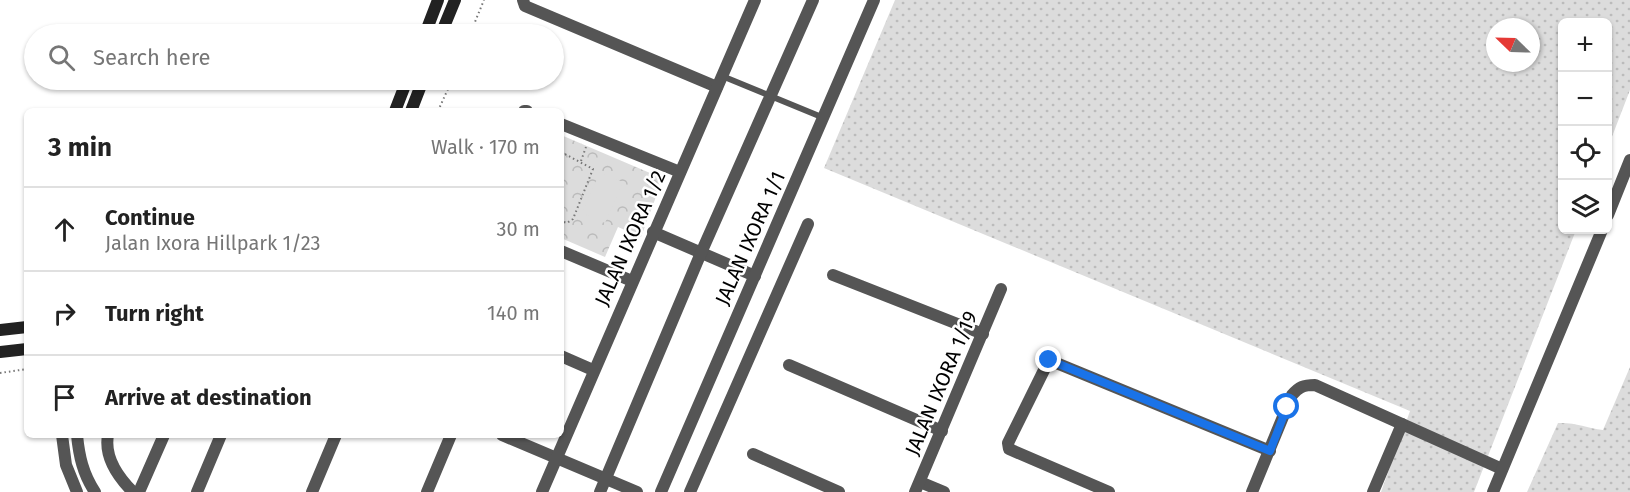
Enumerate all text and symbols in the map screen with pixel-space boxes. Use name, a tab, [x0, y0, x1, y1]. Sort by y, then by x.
north arrow	[1486, 18, 1540, 72]
map controls	[1558, 18, 1612, 234]
button: +	[1558, 18, 1612, 72]
search box	[24, 24, 564, 90]
icon: search	[45, 41, 78, 74]
text: Search here	[93, 44, 211, 71]
button: −	[1558, 72, 1612, 126]
button: locate	[1558, 126, 1612, 180]
text: 3 min	[48, 132, 112, 163]
text: Walk · 170 m	[431, 135, 540, 159]
street label: JALAN IXORA 1/2	[590, 167, 670, 309]
street label: JALAN IXORA 1/1	[710, 168, 790, 308]
button: layers	[1558, 180, 1612, 234]
text: Continue	[105, 204, 195, 231]
icon: ahead	[48, 213, 81, 246]
text: 30 m	[496, 217, 540, 241]
text: Jalan Ixora Hillpark 1/23	[105, 231, 321, 255]
icon: right	[48, 297, 81, 330]
text: Turn right	[105, 300, 204, 327]
text: 140 m	[487, 301, 540, 325]
street label: JALAN IXORA 1/19	[900, 307, 982, 459]
route end	[1035, 346, 1061, 372]
icon: arrive	[48, 381, 81, 414]
text: Arrive at destination	[105, 384, 312, 411]
route start	[1273, 393, 1299, 419]

